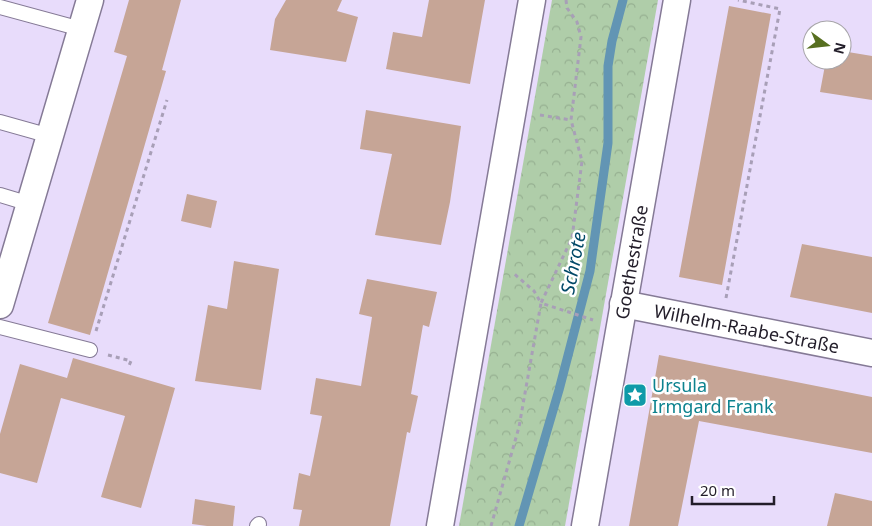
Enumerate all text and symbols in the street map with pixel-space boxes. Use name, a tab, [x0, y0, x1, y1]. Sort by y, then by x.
north arrow	[802, 20, 852, 70]
text: N	[829, 41, 851, 56]
street label: Goethestraße	[609, 203, 653, 321]
water label: Schrote	[554, 230, 592, 296]
street label: Wilhelm-Raabe-Straße	[652, 298, 841, 358]
place label: Ursula Irmgard Frank	[652, 373, 774, 418]
place icon: Ursula Irmgard Frank	[622, 382, 648, 408]
scale bar	[692, 474, 774, 506]
text: 20 m	[700, 480, 735, 500]

